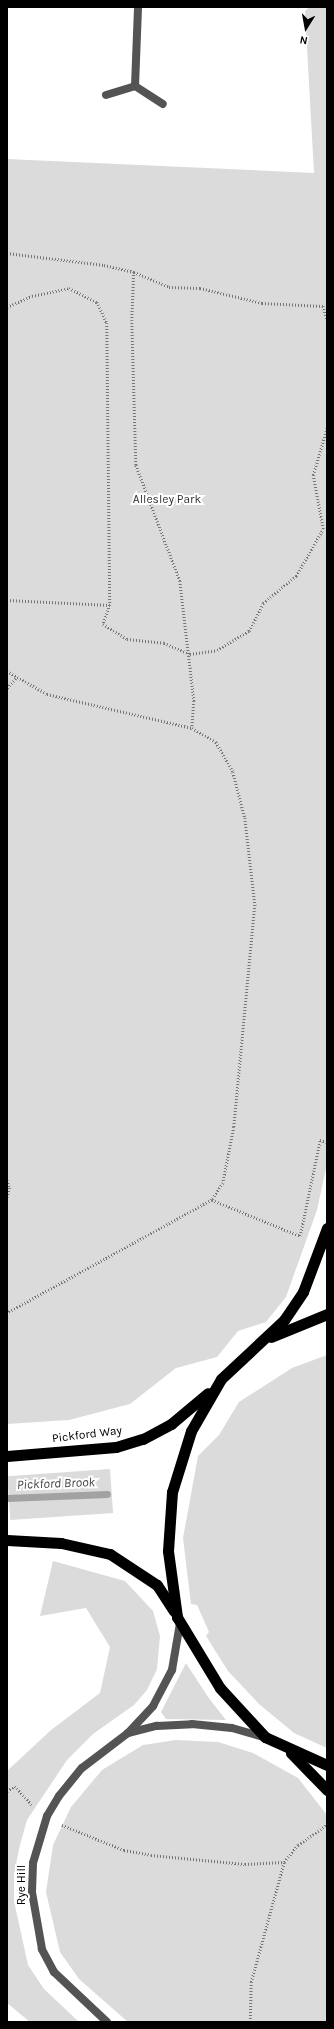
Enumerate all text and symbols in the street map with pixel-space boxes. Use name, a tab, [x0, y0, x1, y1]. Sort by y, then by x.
north arrow	[286, 8, 326, 48]
text: N	[299, 33, 309, 47]
park label: Allesley Park	[133, 493, 201, 507]
street label: Pickford Way	[51, 1424, 123, 1446]
water label: Pickford Brook	[17, 1475, 95, 1493]
street label: Rye Hill	[15, 1865, 29, 1905]

